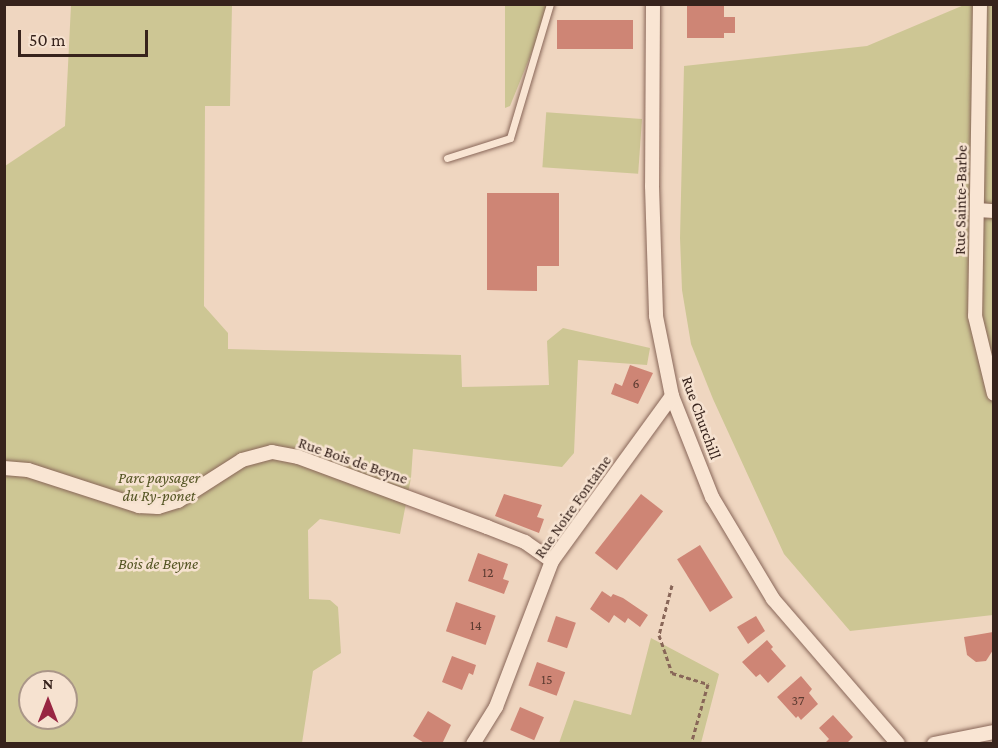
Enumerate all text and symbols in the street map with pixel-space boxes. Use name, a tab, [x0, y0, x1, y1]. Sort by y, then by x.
scale bar	[21, 18, 152, 56]
text: 50 m	[29, 30, 66, 50]
street label: Rue Sainte-Barbe	[950, 145, 972, 255]
street label: Rue Churchill	[677, 374, 725, 462]
house number: 6	[632, 375, 640, 391]
street label: Rue Bois de Beyne	[296, 433, 410, 489]
street label: Rue Noire Fontaine	[530, 452, 616, 562]
park label: Parc paysager du Ry-ponet	[118, 468, 200, 506]
park label: Bois de Beyne	[118, 554, 198, 574]
house number: 12	[482, 564, 494, 580]
house number: 14	[470, 617, 482, 633]
north arrow	[18, 670, 78, 730]
house number: 15	[541, 671, 553, 687]
text: N	[43, 675, 53, 692]
house number: 37	[792, 692, 804, 708]

